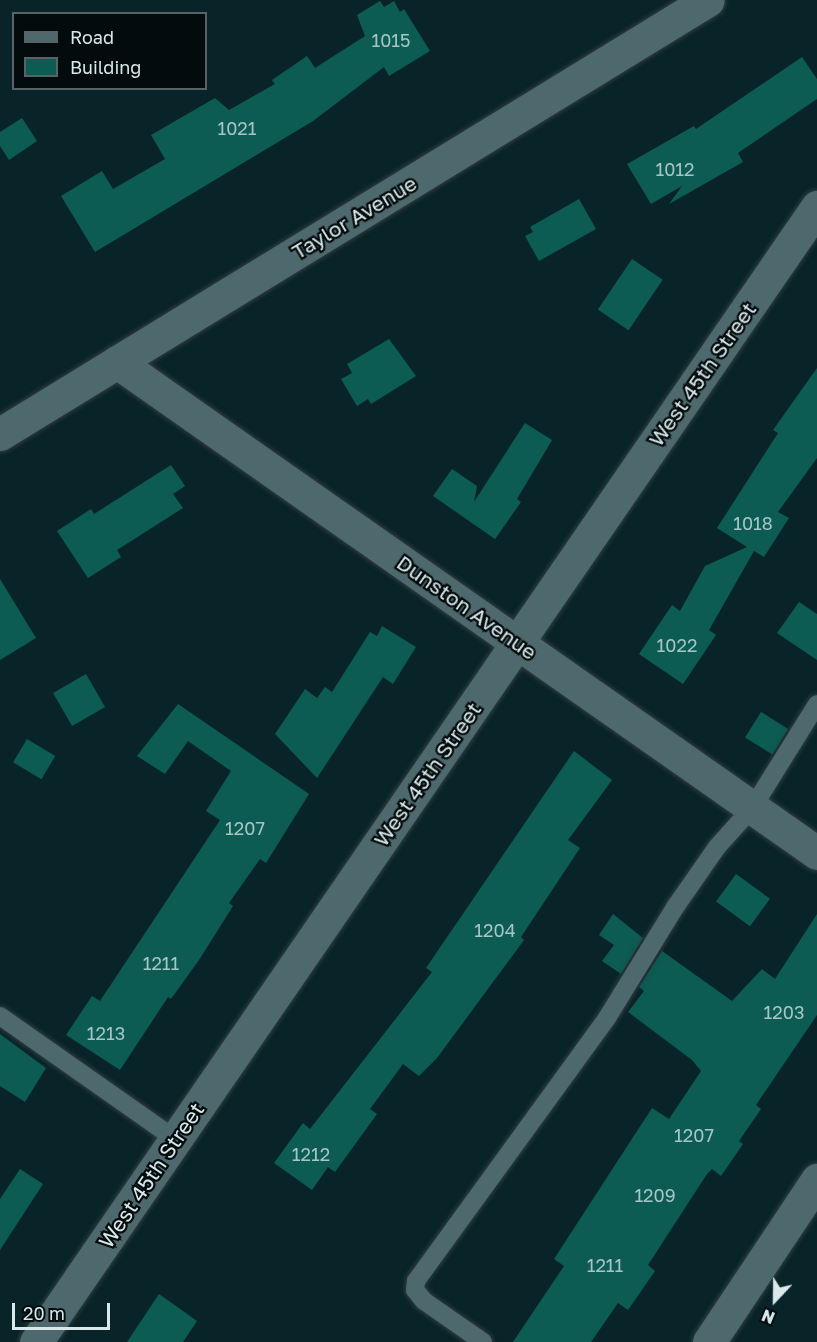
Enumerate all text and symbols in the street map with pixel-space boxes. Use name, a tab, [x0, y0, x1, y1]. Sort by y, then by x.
legend	[12, 12, 207, 90]
text: Road	[70, 26, 114, 48]
house number: 1015	[371, 29, 411, 51]
text: Building	[70, 56, 141, 78]
house number: 1021	[217, 117, 257, 139]
house number: 1012	[655, 158, 695, 180]
street label: Taylor Avenue	[287, 170, 421, 264]
street label: West 45th Street	[643, 297, 761, 451]
house number: 1018	[733, 512, 773, 534]
street label: Dunston Avenue	[392, 549, 542, 665]
house number: 1022	[657, 634, 697, 656]
street label: West 45th Street	[368, 697, 486, 851]
house number: 1207	[225, 817, 265, 839]
house number: 1204	[474, 919, 516, 941]
house number: 1211	[143, 952, 179, 974]
house number: 1203	[764, 1001, 804, 1023]
house number: 1213	[87, 1022, 125, 1044]
street label: West 45th Street	[93, 1097, 209, 1253]
house number: 1207	[674, 1124, 714, 1146]
house number: 1212	[292, 1143, 330, 1165]
house number: 1209	[634, 1184, 676, 1206]
house number: 1211	[587, 1254, 623, 1276]
north arrow	[745, 1270, 805, 1330]
scale bar	[15, 1291, 112, 1329]
text: 20 m	[23, 1302, 65, 1324]
text: N	[759, 1305, 778, 1328]

